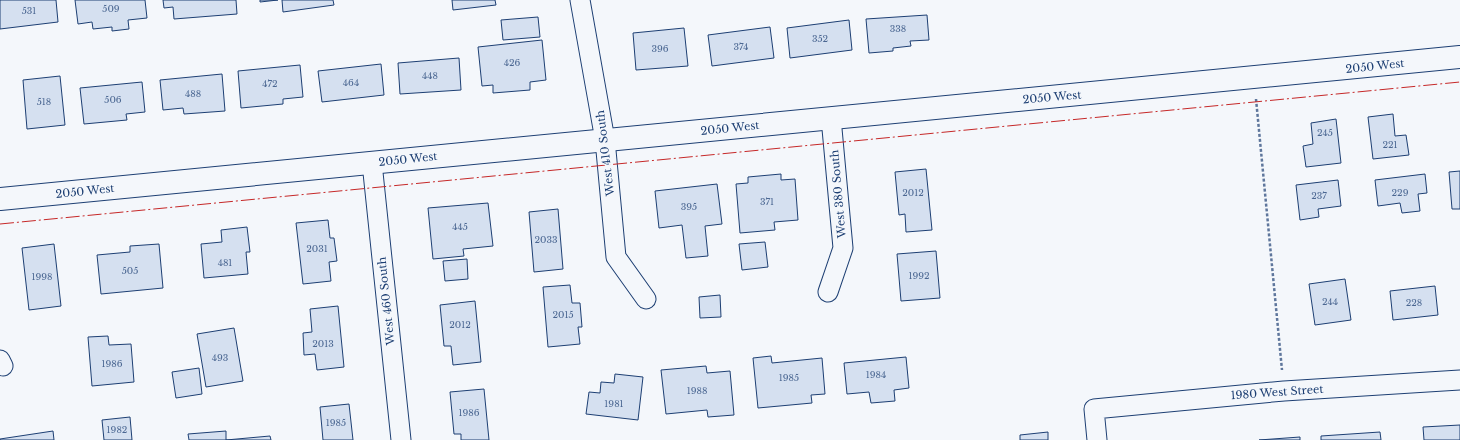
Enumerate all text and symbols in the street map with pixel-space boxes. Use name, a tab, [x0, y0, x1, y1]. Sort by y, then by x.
house number: 509	[102, 3, 120, 14]
house number: 531	[22, 5, 36, 16]
house number: 338	[890, 23, 906, 34]
house number: 352	[812, 33, 828, 44]
house number: 374	[733, 41, 749, 52]
house number: 396	[651, 43, 669, 54]
street label: 2050 West	[1345, 56, 1406, 76]
house number: 426	[504, 57, 521, 68]
house number: 448	[422, 70, 438, 81]
house number: 464	[343, 77, 359, 88]
house number: 472	[262, 78, 278, 89]
street label: 2050 West	[1022, 87, 1083, 107]
house number: 488	[185, 88, 201, 99]
house number: 506	[104, 94, 122, 105]
house number: 518	[37, 96, 51, 107]
street label: West 410 South	[593, 109, 617, 198]
street label: 2050 West	[700, 118, 761, 138]
house number: 245	[1317, 127, 1333, 138]
house number: 221	[1382, 139, 1398, 150]
street label: 2050 West	[378, 149, 439, 169]
street label: West 380 South	[827, 149, 849, 240]
street label: 2050 West	[55, 181, 116, 201]
house number: 2012	[902, 187, 924, 198]
house number: 229	[1392, 187, 1409, 198]
house number: 237	[1311, 190, 1327, 201]
house number: 371	[760, 196, 774, 207]
house number: 395	[681, 201, 697, 212]
house number: 445	[452, 221, 468, 232]
house number: 2033	[534, 234, 558, 245]
house number: 2031	[306, 243, 328, 254]
street label: West 460 South	[374, 256, 398, 347]
house number: 481	[218, 257, 232, 268]
house number: 505	[122, 265, 138, 276]
house number: 1992	[908, 270, 930, 281]
house number: 1998	[31, 271, 53, 282]
house number: 244	[1322, 296, 1338, 307]
house number: 228	[1406, 297, 1422, 308]
house number: 2015	[552, 309, 574, 320]
house number: 2012	[449, 319, 471, 330]
house number: 2013	[312, 338, 334, 349]
house number: 493	[212, 352, 228, 363]
house number: 1986	[101, 358, 123, 369]
house number: 1984	[866, 369, 886, 380]
house number: 1985	[779, 372, 799, 383]
street label: 1980 West Street	[1230, 382, 1325, 402]
house number: 1988	[687, 385, 707, 396]
house number: 1981	[604, 398, 624, 409]
house number: 1986	[458, 407, 480, 418]
house number: 1985	[326, 417, 346, 428]
house number: 1982	[107, 424, 127, 435]

